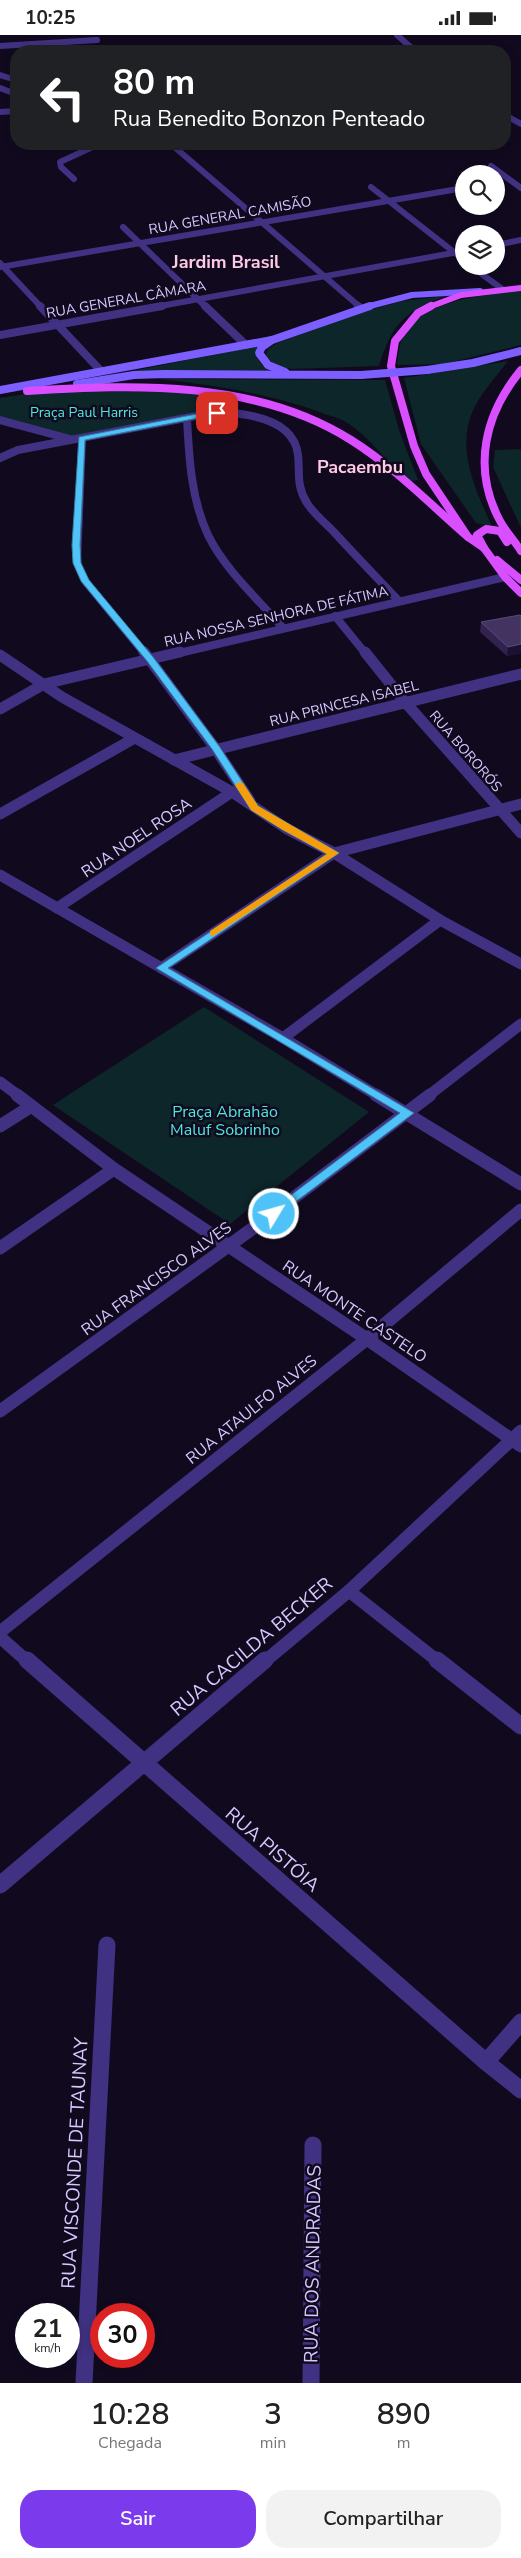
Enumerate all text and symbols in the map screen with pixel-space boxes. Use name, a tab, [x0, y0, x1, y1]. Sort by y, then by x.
text: 10:25	[25, 5, 75, 31]
text: 80 m	[113, 59, 195, 106]
icon: left	[30, 65, 95, 130]
text: Rua Benedito Bonzon Penteado	[113, 104, 425, 134]
map controls	[455, 165, 505, 275]
button: search	[455, 165, 505, 215]
street label: RUA GENERAL CAMISÃO	[147, 192, 313, 239]
button: layers	[455, 225, 505, 275]
district label: Jardim Brasil	[171, 250, 280, 274]
street label: RUA GENERAL CÂMARA	[45, 276, 207, 323]
pin	[196, 392, 238, 434]
icon: arrive	[203, 399, 231, 427]
park label: Praça Paul Harris	[30, 403, 138, 422]
district label: Pacaembu	[317, 455, 403, 479]
street label: RUA NOSSA SENHORA DE FÁTIMA	[162, 581, 390, 652]
street label: RUA PRINCESA ISABEL	[268, 676, 421, 731]
street label: RUA BORORÓS	[425, 707, 507, 796]
street label: RUA NOEL ROSA	[77, 793, 196, 883]
park label: Praça Abrahão Maluf Sobrinho	[170, 1101, 280, 1141]
position arrow	[247, 1187, 299, 1239]
street label: RUA FRANCISCO ALVES	[77, 1217, 236, 1341]
street label: RUA MONTE CASTELO	[278, 1255, 431, 1368]
street label: RUA ATAULFO ALVES	[182, 1350, 322, 1469]
street label: RUA CACILDA BECKER	[165, 1571, 338, 1722]
street label: RUA PISTÓIA	[220, 1801, 325, 1898]
street label: RUA VISCONDE DE TAUNAY	[55, 2036, 95, 2289]
street label: RUA DOS ANDRADAS	[298, 2165, 328, 2363]
speed limit sign: 30	[90, 2303, 155, 2368]
text: 21	[32, 2312, 63, 2346]
text: km/h	[34, 2340, 61, 2356]
text: 10:28	[90, 2394, 169, 2435]
text: 3	[264, 2394, 282, 2435]
text: 890	[377, 2394, 431, 2435]
text: Chegada	[98, 2432, 162, 2454]
text: min	[260, 2432, 286, 2454]
text: m	[397, 2432, 411, 2454]
button: Sair	[20, 2490, 256, 2548]
button: Compartilhar	[266, 2490, 501, 2548]

